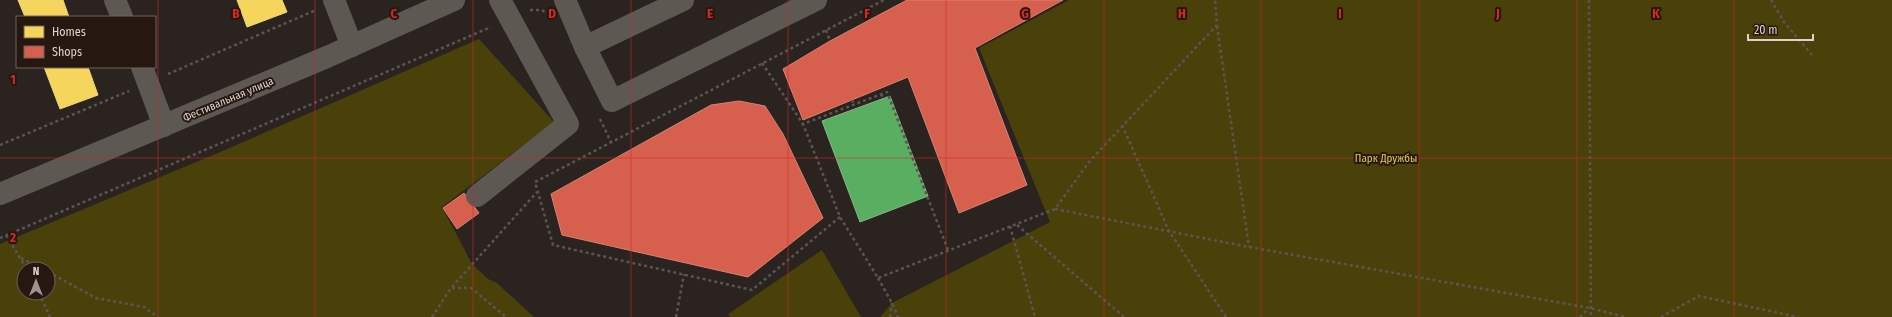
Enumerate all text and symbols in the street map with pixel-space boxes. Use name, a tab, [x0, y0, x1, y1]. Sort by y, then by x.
text: B	[232, 6, 240, 21]
text: C	[391, 6, 398, 21]
text: D	[548, 6, 556, 21]
text: E	[707, 6, 713, 21]
text: F	[864, 6, 870, 21]
text: G	[1021, 6, 1029, 21]
text: H	[1178, 6, 1186, 21]
text: I	[1338, 6, 1342, 21]
text: J	[1495, 6, 1500, 21]
text: K	[1652, 6, 1660, 21]
legend	[16, 16, 156, 68]
scale bar	[1748, 16, 1813, 42]
text: 20 m	[1754, 23, 1778, 37]
text: Homes	[52, 25, 86, 39]
text: Shops	[52, 45, 82, 59]
text: 1	[10, 72, 16, 87]
street label: Фестивальная улица	[181, 75, 275, 124]
park label: Парк Дружбы	[1355, 152, 1417, 165]
text: 2	[9, 230, 16, 245]
north arrow	[16, 261, 56, 301]
text: N	[33, 265, 39, 278]

